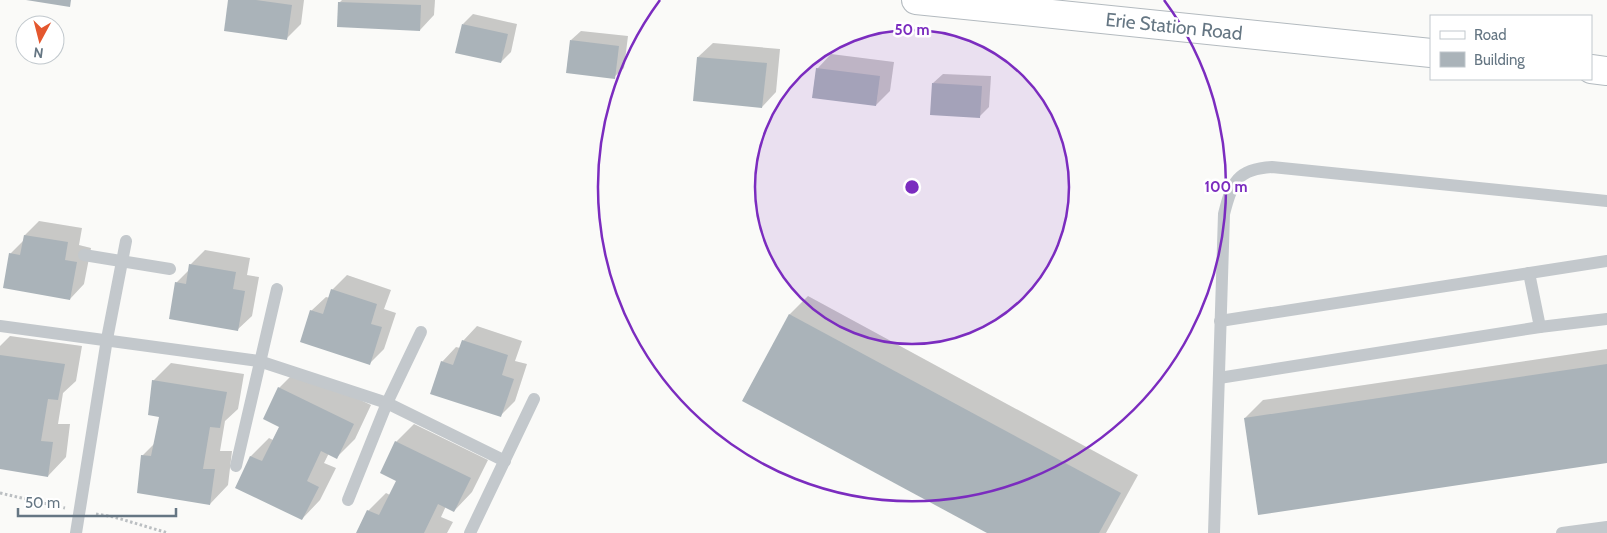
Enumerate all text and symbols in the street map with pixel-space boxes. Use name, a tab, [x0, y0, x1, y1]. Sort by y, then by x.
street label: Erie Station Road	[1104, 8, 1244, 45]
north arrow	[15, 15, 65, 65]
legend	[1430, 15, 1592, 80]
text: 50 m	[894, 21, 930, 39]
text: Road	[1474, 26, 1507, 44]
text: N	[32, 43, 44, 62]
text: Building	[1474, 51, 1525, 69]
centre of rings	[903, 178, 921, 196]
text: 100 m	[1204, 178, 1248, 196]
scale bar	[18, 486, 175, 518]
text: 50 m	[25, 494, 60, 512]

